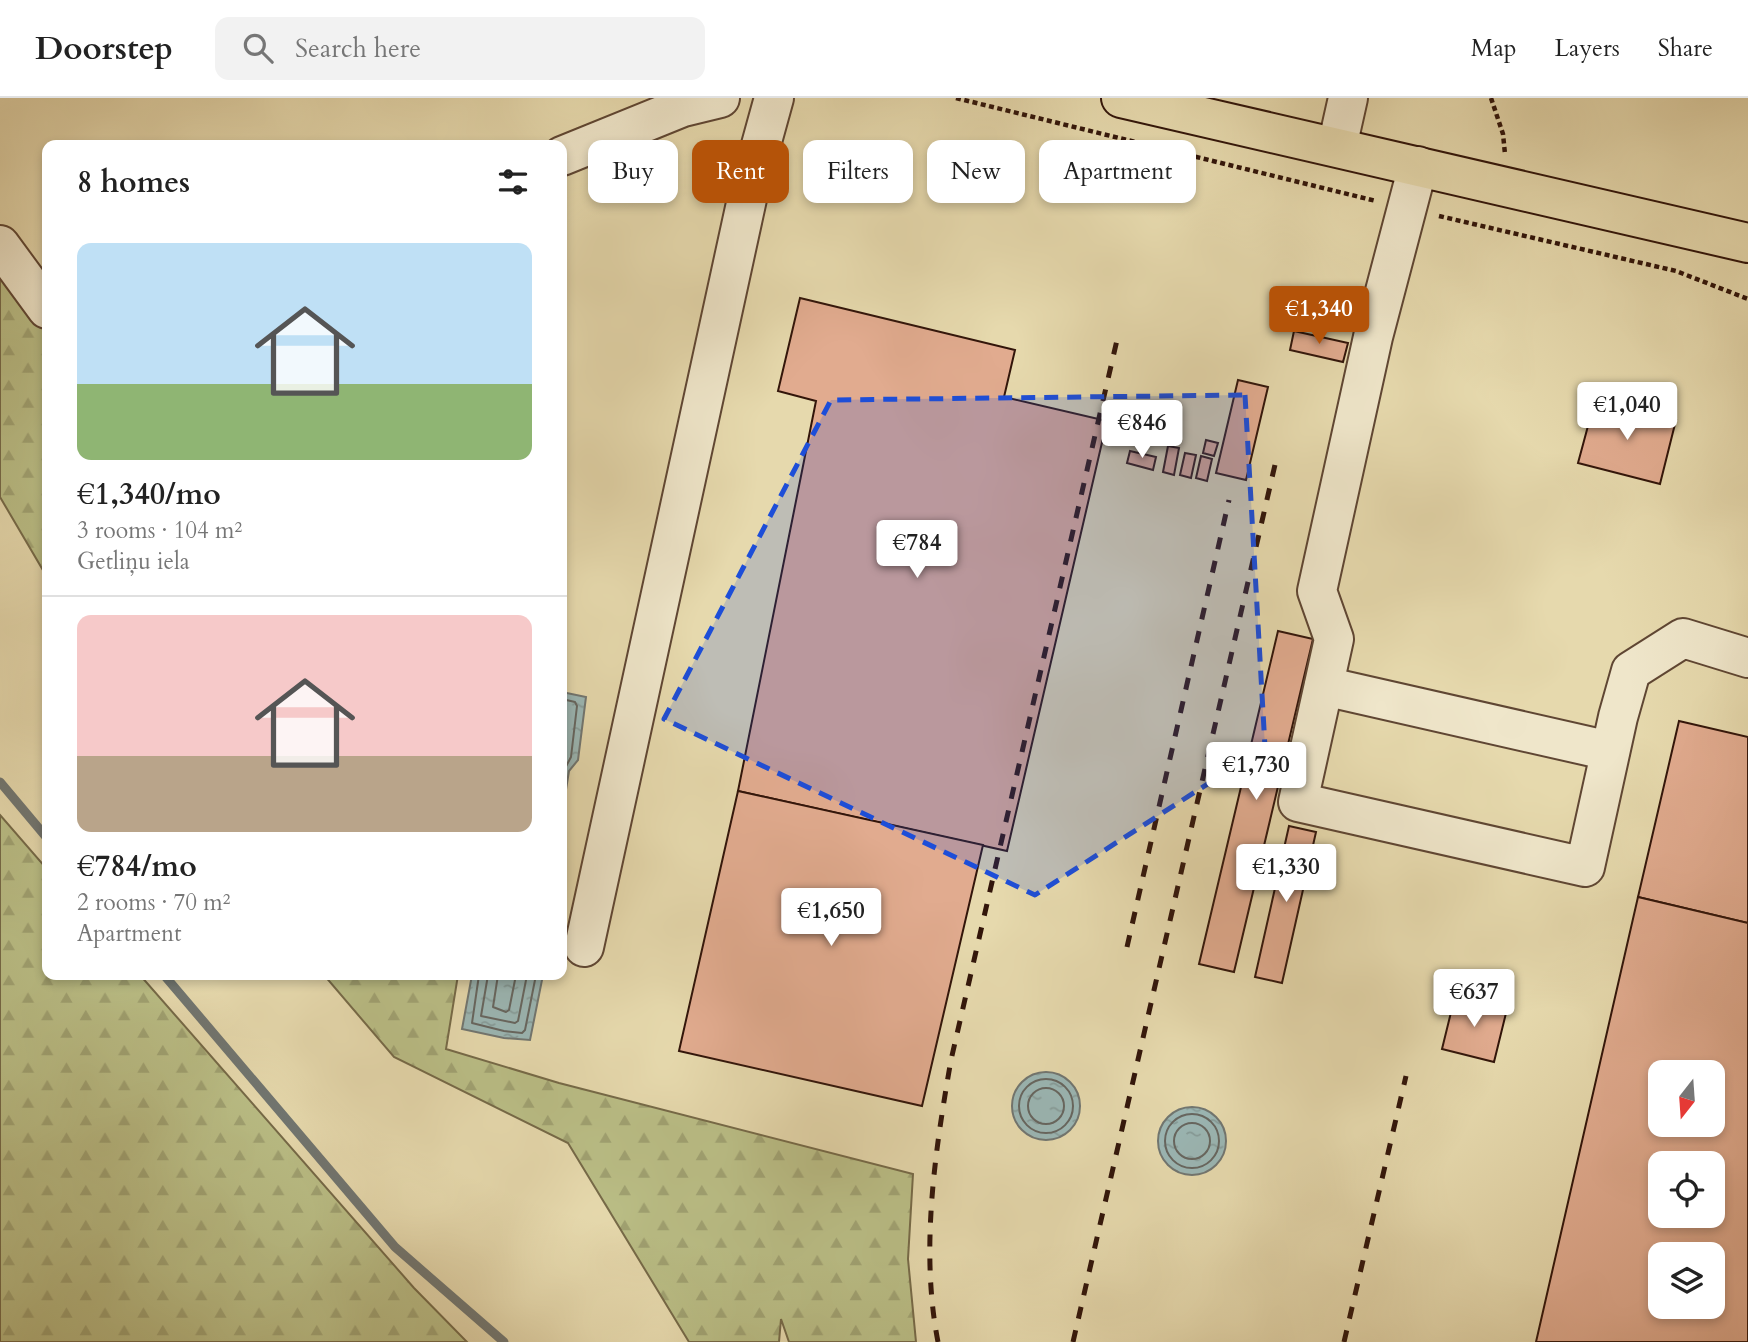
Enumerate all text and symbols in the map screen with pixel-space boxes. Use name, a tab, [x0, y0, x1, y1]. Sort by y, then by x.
search box	[215, 17, 705, 80]
text: Doorstep	[35, 26, 173, 71]
icon: search	[239, 29, 277, 67]
text: Search here	[295, 31, 421, 66]
text: Map	[1471, 32, 1517, 65]
text: Layers	[1555, 32, 1620, 65]
text: Share	[1658, 32, 1713, 65]
chip: Buy	[588, 140, 678, 203]
chip: Rent	[692, 140, 789, 203]
chip: Filters	[803, 140, 913, 203]
chip: New	[927, 140, 1025, 203]
chip: Apartment	[1039, 140, 1196, 203]
text: 8 homes	[77, 162, 190, 203]
icon: filters	[494, 163, 532, 201]
pin: €1,340	[1262, 286, 1376, 346]
icon: home	[242, 288, 368, 414]
text: €1,340	[1285, 293, 1353, 324]
pin: €1,040	[1570, 382, 1684, 442]
text: €1,040	[1593, 389, 1661, 420]
pin: €846	[1101, 400, 1183, 460]
text: €846	[1117, 407, 1167, 438]
text: €1,340/mo	[77, 474, 221, 515]
text: 3 rooms · 104 m²	[77, 515, 242, 546]
pin: €784	[876, 520, 958, 580]
text: €784	[892, 527, 942, 558]
text: Getliņu iela	[77, 546, 190, 577]
icon: home	[242, 660, 368, 786]
pin: €1,730	[1199, 742, 1313, 802]
text: €1,730	[1222, 749, 1290, 780]
pin: €1,330	[1229, 844, 1343, 904]
text: €784/mo	[77, 846, 197, 887]
text: €1,330	[1252, 851, 1320, 882]
text: 2 rooms · 70 m²	[77, 887, 230, 918]
pin: €1,650	[774, 888, 888, 948]
text: €1,650	[797, 895, 865, 926]
text: Apartment	[77, 918, 181, 949]
pin: €637	[1433, 970, 1515, 1029]
text: €637	[1449, 976, 1499, 1007]
north arrow	[1648, 1060, 1726, 1138]
map controls	[1648, 1060, 1725, 1319]
button: locate	[1648, 1151, 1725, 1228]
button: layers	[1648, 1242, 1725, 1319]

